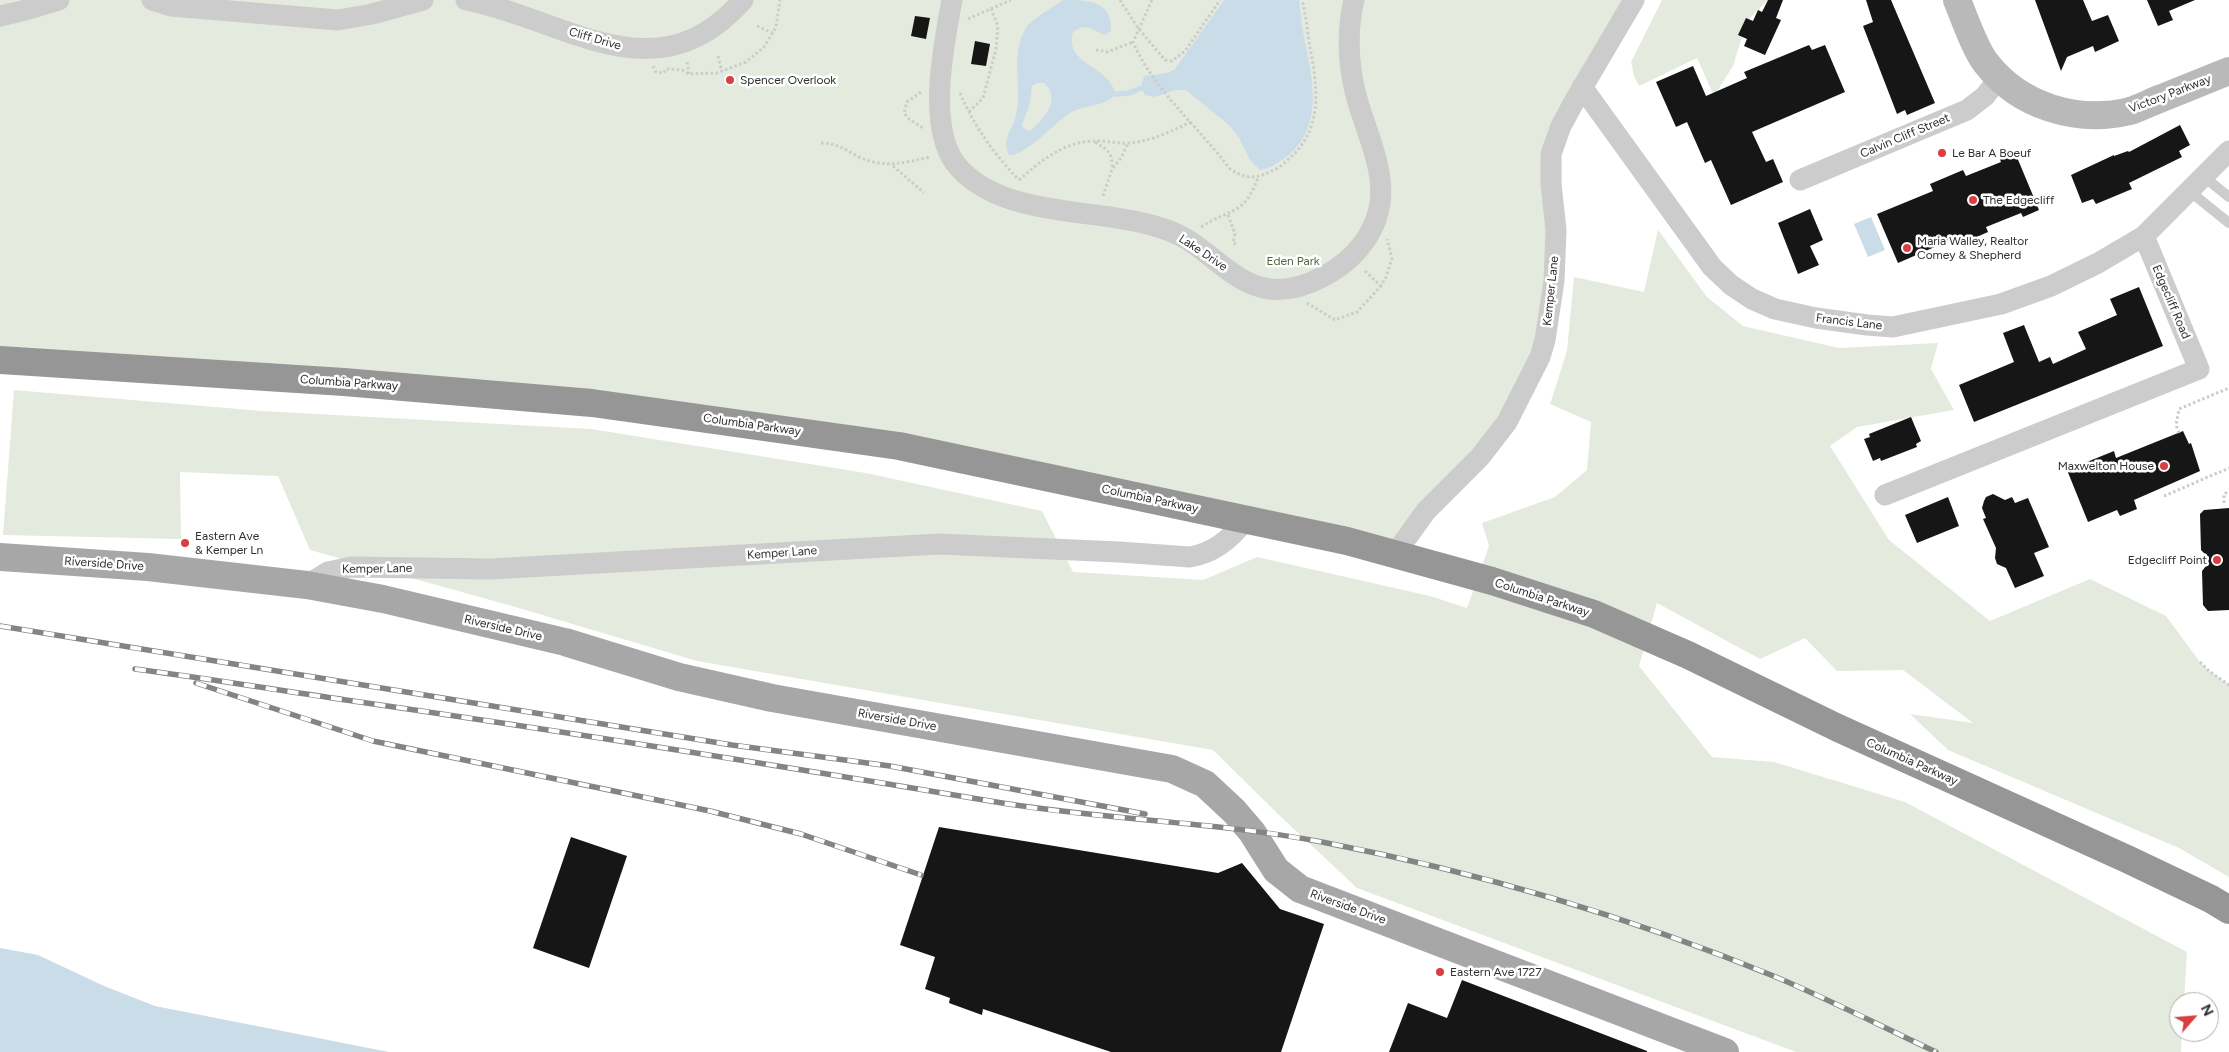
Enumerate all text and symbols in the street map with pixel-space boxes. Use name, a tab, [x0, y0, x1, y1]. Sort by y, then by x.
street label: Cliff Drive	[567, 25, 623, 53]
street label: Victory Parkway	[2127, 72, 2213, 116]
place label: Spencer Overlook	[740, 73, 836, 87]
marker: Spencer Overlook	[724, 74, 736, 86]
street label: Calvin Cliff Street	[1858, 111, 1952, 161]
place label: Le Bar A Boeuf	[1952, 146, 2031, 160]
marker: Le Bar A Boeuf	[1936, 147, 1948, 159]
place label: The Edgecliff	[1983, 193, 2054, 207]
marker: The Edgecliff	[1967, 194, 1979, 206]
street label: Lake Drive	[1176, 232, 1230, 274]
place label: Maria Walley, Realtor Comey & Shepherd	[1917, 234, 2028, 262]
marker: Maria Walley, Realtor Comey & Shepherd	[1901, 242, 1913, 254]
park label: Eden Park	[1266, 254, 1320, 268]
street label: Kemper Lane	[1540, 255, 1562, 327]
street label: Edgecliff Road	[2149, 263, 2193, 341]
street label: Francis Lane	[1815, 311, 1883, 333]
street label: Columbia Parkway	[299, 372, 399, 394]
street label: Columbia Parkway	[702, 411, 802, 439]
place label: Maxwelton House	[2058, 459, 2154, 473]
marker: Maxwelton House	[2158, 460, 2170, 472]
street label: Columbia Parkway	[1100, 482, 1200, 516]
place label: Eastern Ave & Kemper Ln	[195, 529, 263, 557]
marker: Eastern Ave & Kemper Ln	[179, 537, 191, 549]
street label: Kemper Lane	[746, 543, 818, 563]
place label: Edgecliff Point	[2128, 553, 2207, 567]
street label: Riverside Drive	[64, 554, 144, 574]
marker: Edgecliff Point	[2211, 554, 2223, 566]
street label: Kemper Lane	[342, 561, 412, 577]
street label: Columbia Parkway	[1493, 576, 1591, 620]
street label: Riverside Drive	[463, 612, 543, 644]
street label: Riverside Drive	[857, 706, 937, 734]
street label: Columbia Parkway	[1864, 735, 1960, 789]
street label: Riverside Drive	[1308, 887, 1388, 927]
place label: Eastern Ave 1727	[1450, 965, 1542, 979]
marker: Eastern Ave 1727	[1434, 966, 1446, 978]
north arrow	[2169, 992, 2219, 1042]
text: N	[2197, 1002, 2217, 1019]

